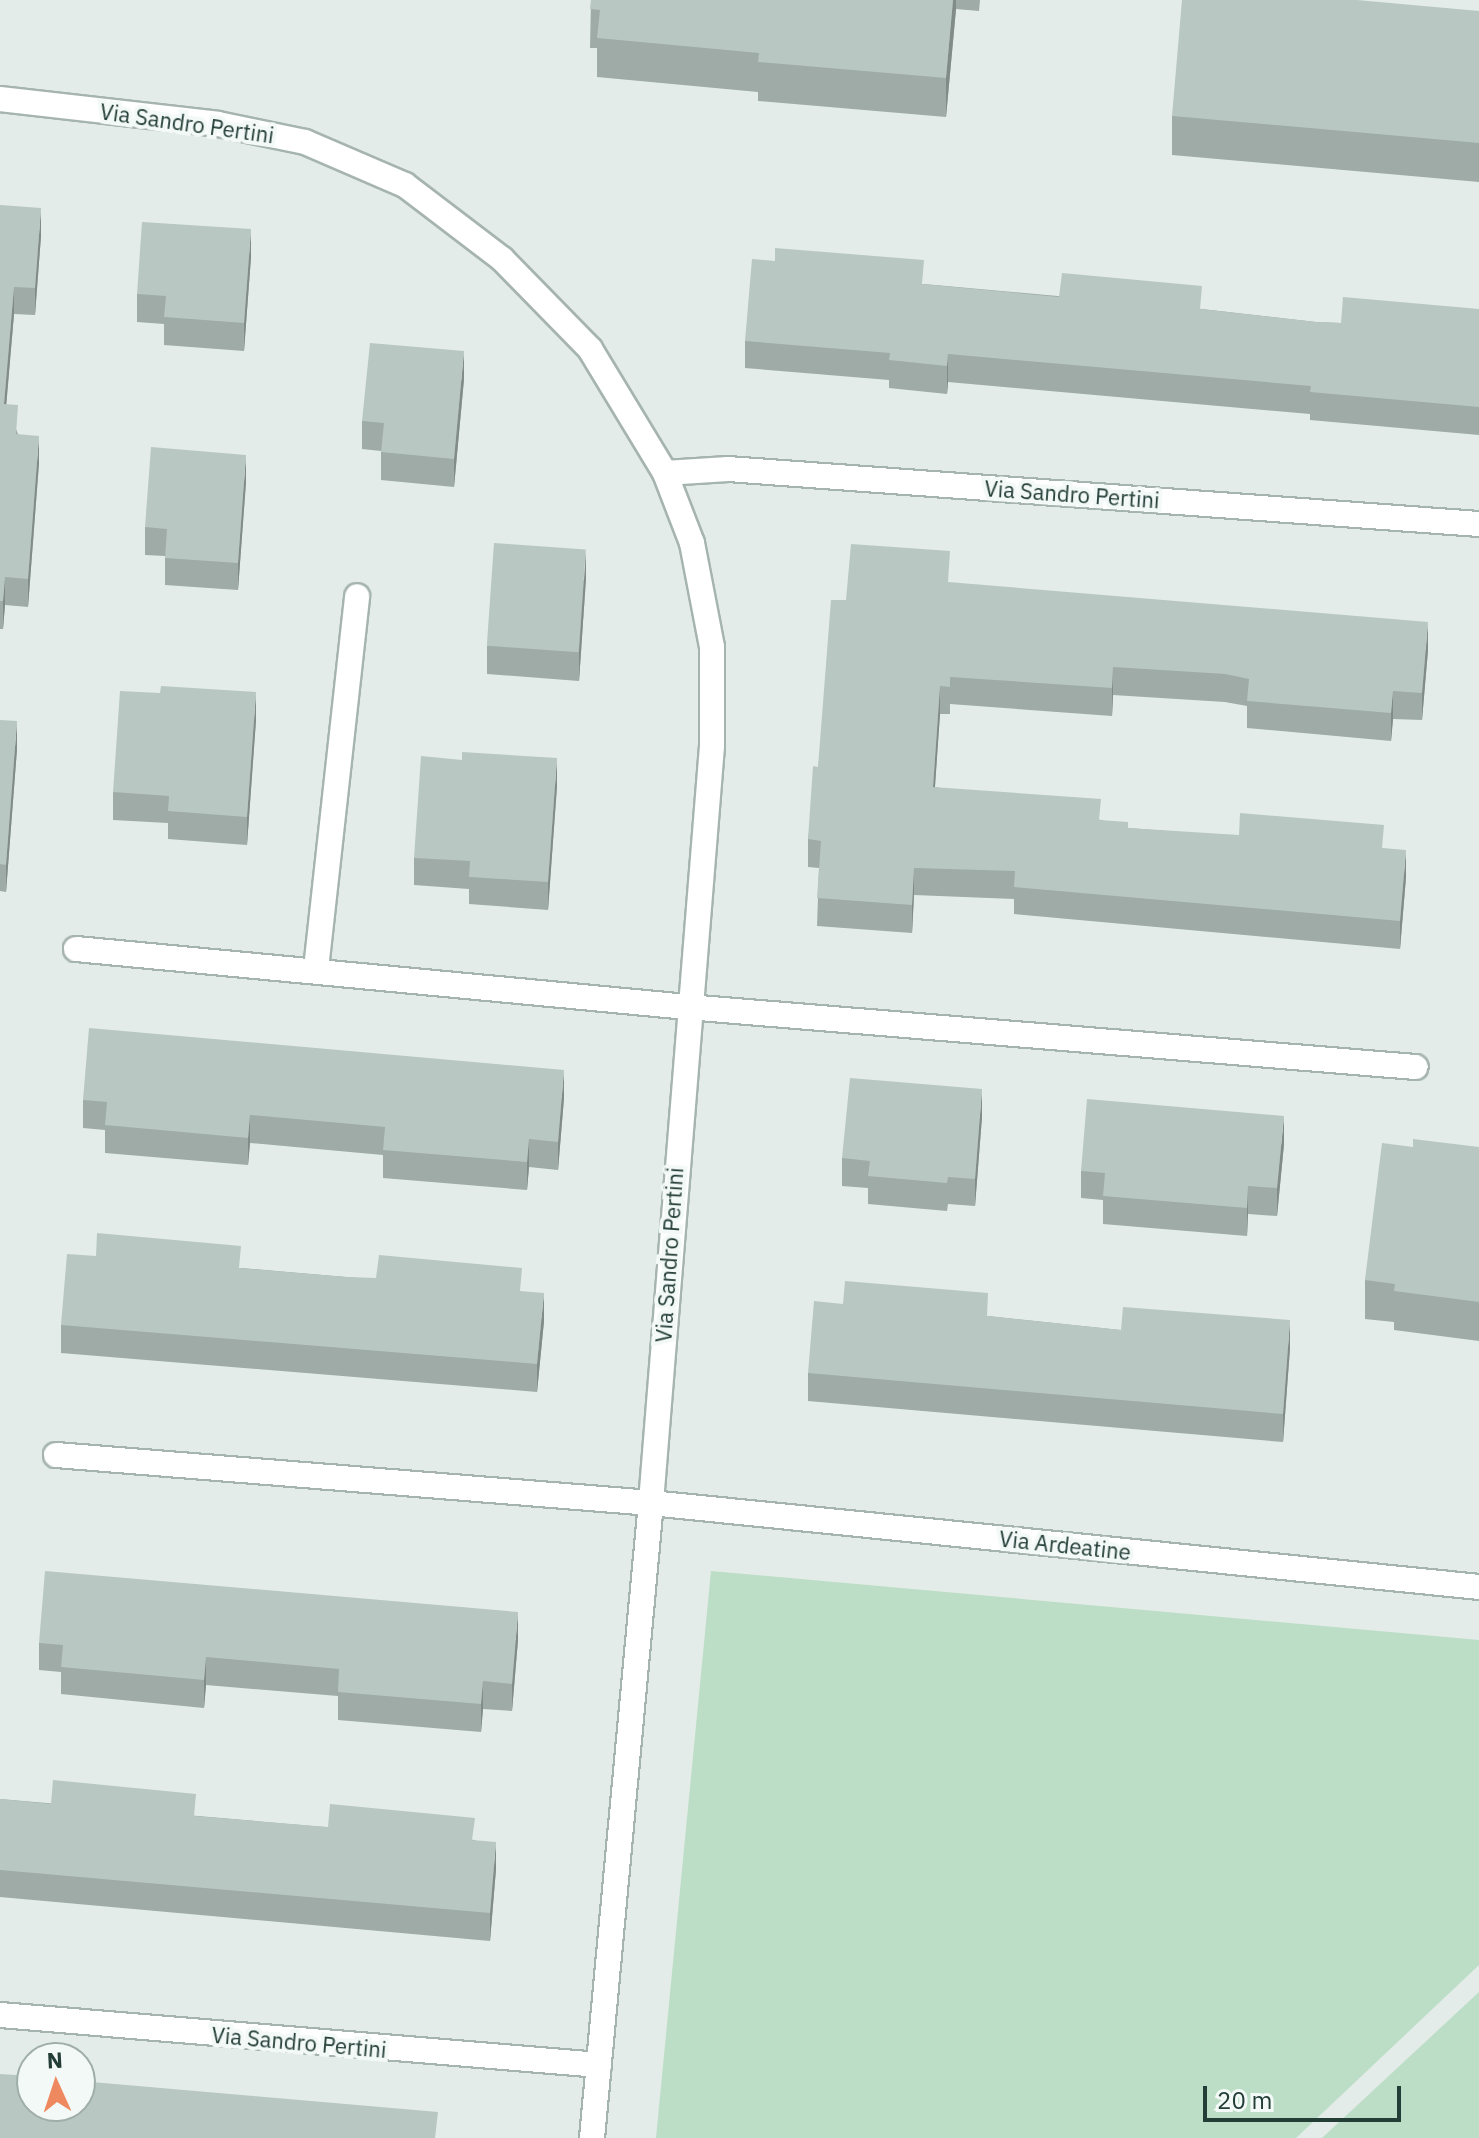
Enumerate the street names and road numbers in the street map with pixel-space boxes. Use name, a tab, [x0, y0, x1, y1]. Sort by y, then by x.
street label: Via Sandro Pertini	[98, 98, 276, 148]
street label: Via Sandro Pertini	[984, 475, 1160, 513]
street label: Via Sandro Pertini	[650, 1167, 688, 1343]
street label: Via Ardeatine	[998, 1525, 1132, 1565]
street label: Via Sandro Pertini	[210, 2021, 388, 2063]

